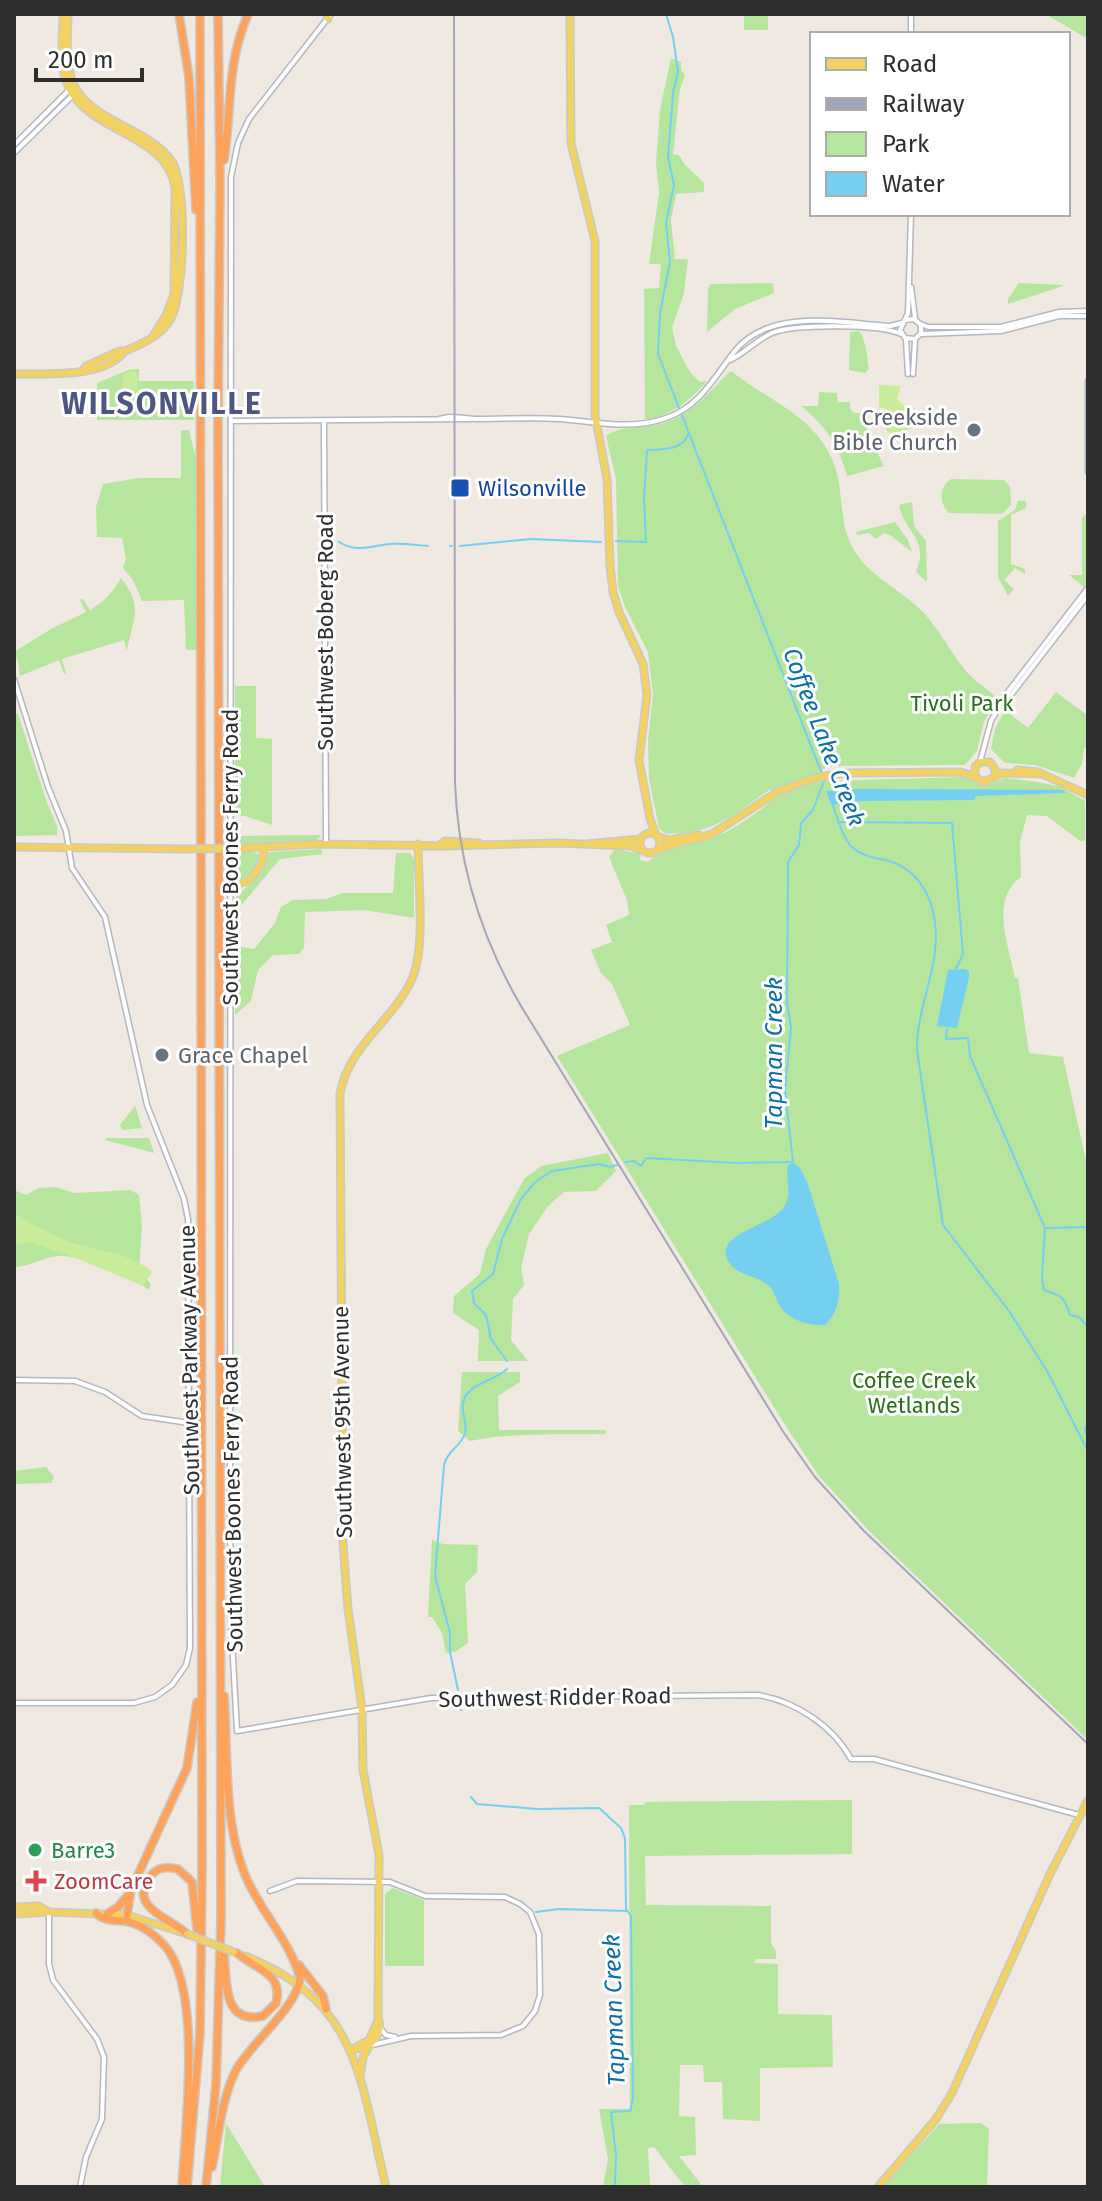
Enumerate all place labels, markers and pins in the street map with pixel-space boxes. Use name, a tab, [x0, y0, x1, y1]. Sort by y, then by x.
place label: Creekside Bible Church	[832, 404, 958, 456]
marker: Creekside Bible Church	[965, 421, 983, 439]
place label: Wilsonville	[478, 475, 586, 502]
marker: Wilsonville	[449, 477, 471, 499]
place label: Grace Chapel	[178, 1042, 308, 1069]
marker: Grace Chapel	[153, 1046, 171, 1064]
place label: Barre3	[51, 1837, 115, 1864]
marker: Barre3	[26, 1841, 44, 1859]
place label: ZoomCare	[54, 1868, 153, 1895]
marker: ZoomCare	[25, 1870, 47, 1892]

